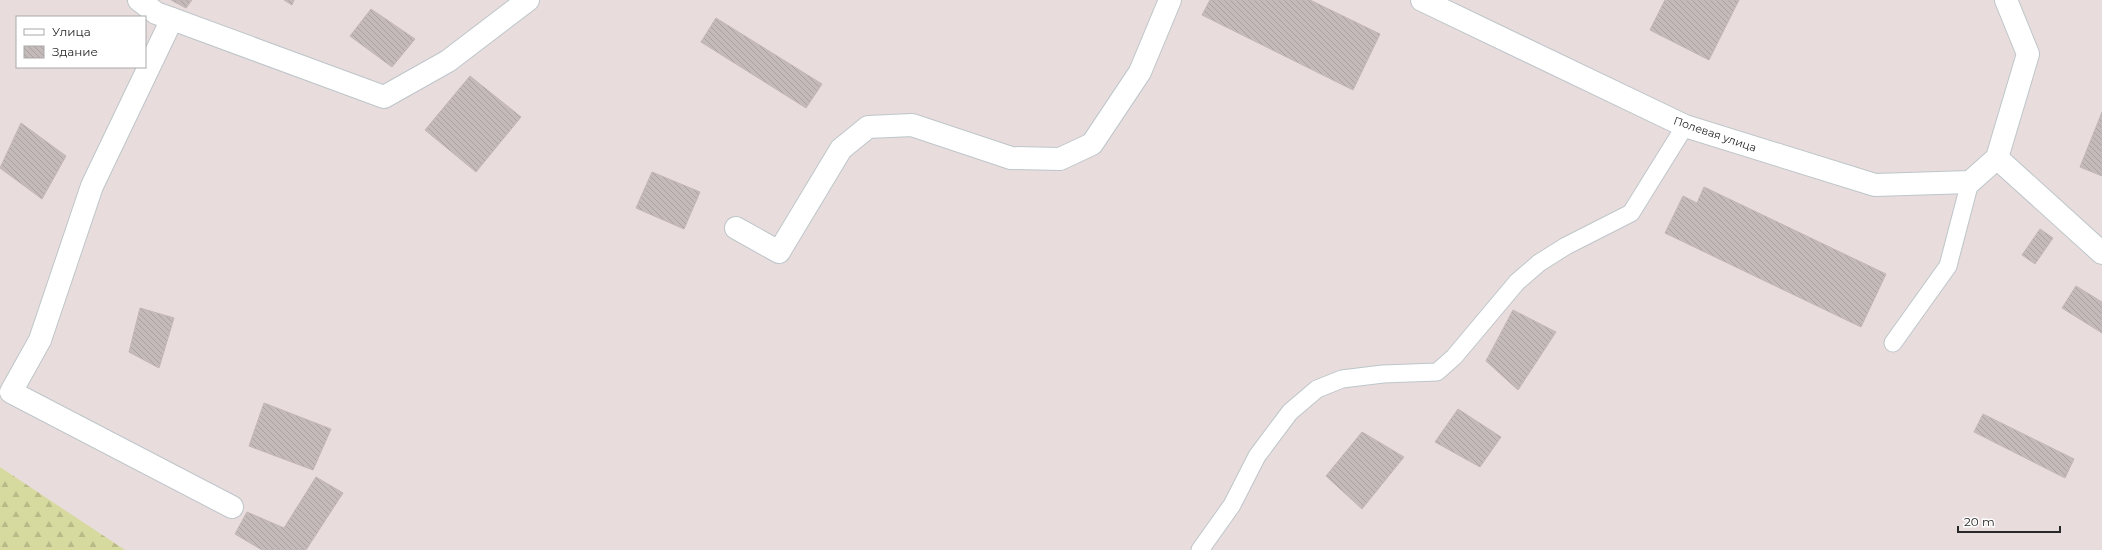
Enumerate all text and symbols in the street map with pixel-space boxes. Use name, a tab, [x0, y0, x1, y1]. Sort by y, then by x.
legend	[16, 16, 146, 68]
text: Улица	[52, 24, 91, 39]
text: Здание	[52, 44, 98, 59]
street label: Полевая улица	[1672, 113, 1758, 155]
scale bar	[1958, 508, 2060, 534]
text: 20 m	[1964, 514, 1995, 529]

